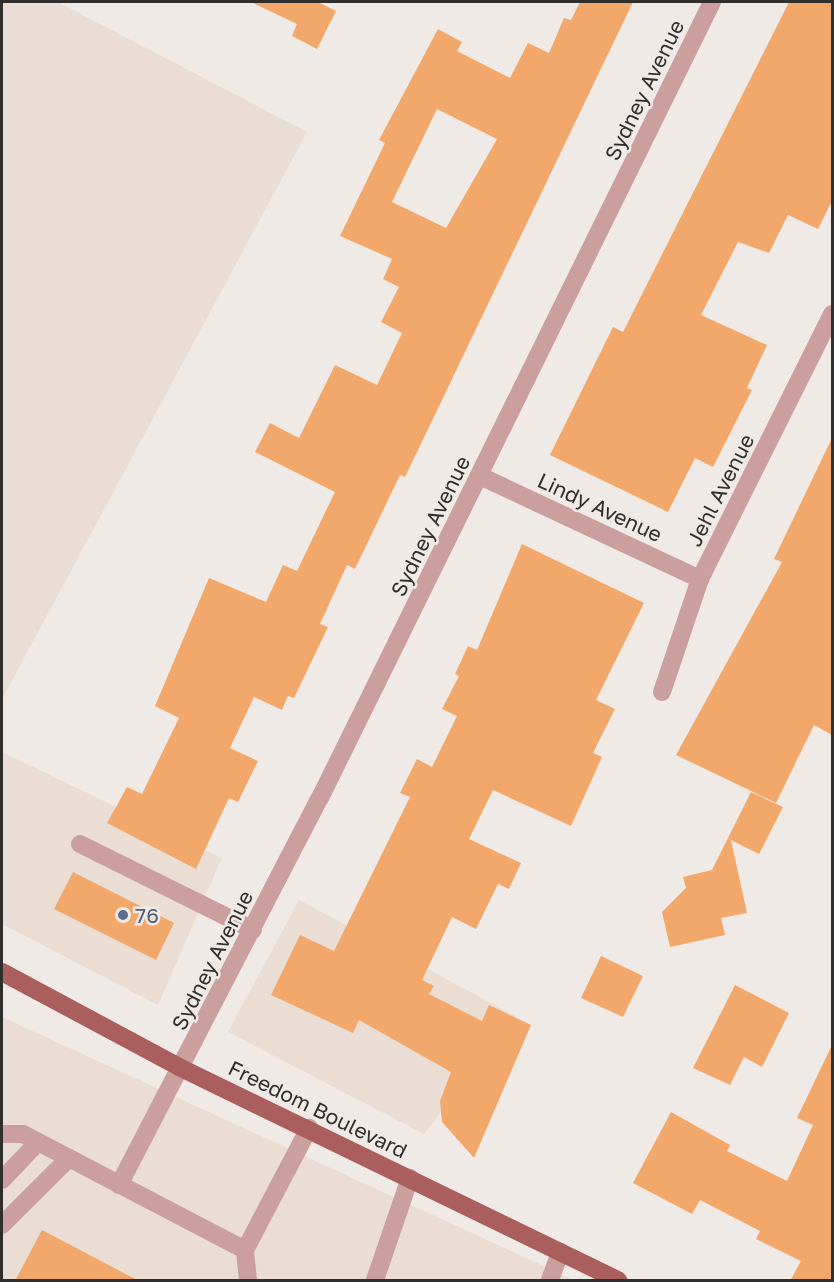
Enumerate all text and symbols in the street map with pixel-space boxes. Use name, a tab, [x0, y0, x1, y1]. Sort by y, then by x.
street label: Sydney Avenue	[599, 16, 689, 164]
street label: Jehl Avenue	[681, 430, 759, 550]
street label: Sydney Avenue	[385, 452, 475, 600]
street label: Lindy Avenue	[534, 467, 666, 547]
street label: Sydney Avenue	[166, 886, 258, 1034]
place label: 76	[135, 902, 159, 928]
marker: 76	[116, 908, 130, 922]
street label: Freedom Boulevard	[225, 1055, 411, 1163]

